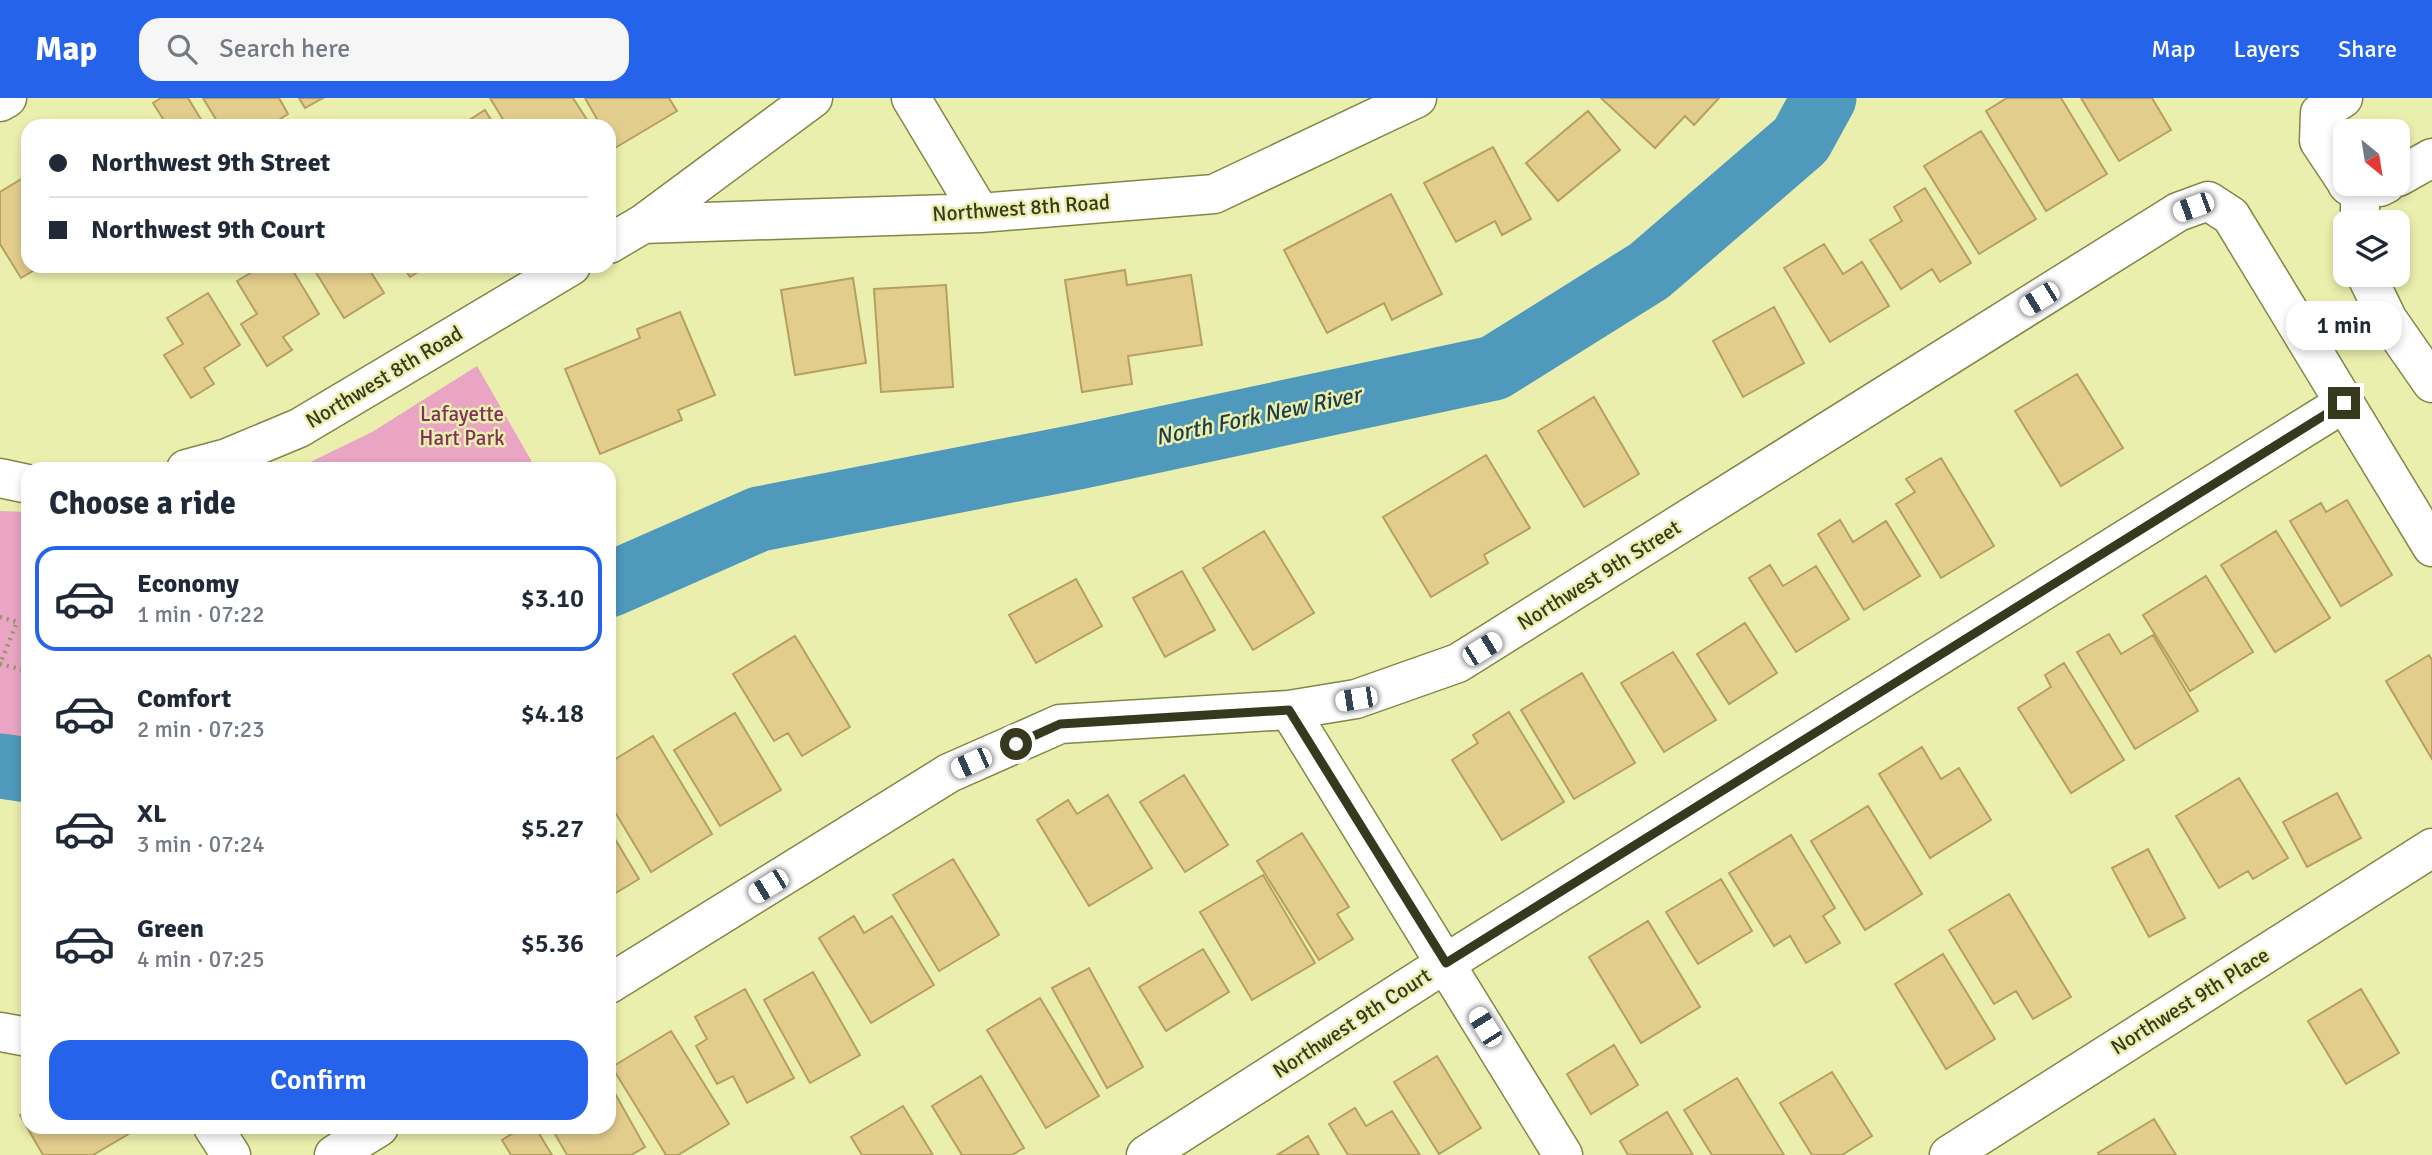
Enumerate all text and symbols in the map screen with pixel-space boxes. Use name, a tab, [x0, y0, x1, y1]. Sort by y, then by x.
search box	[139, 18, 629, 81]
text: Map	[35, 29, 97, 70]
icon: search	[163, 30, 201, 68]
text: Search here	[219, 33, 350, 65]
text: Map	[2151, 34, 2196, 64]
text: Layers	[2234, 34, 2300, 64]
text: Share	[2338, 34, 2397, 64]
north arrow	[2333, 119, 2410, 196]
map controls	[2333, 119, 2410, 287]
text: Northwest 9th Street	[91, 147, 330, 179]
street label: Northwest 8th Road	[931, 189, 1111, 227]
car	[2170, 190, 2217, 224]
button: layers	[2333, 210, 2410, 287]
text: Northwest 9th Court	[91, 214, 325, 246]
car	[2016, 279, 2063, 319]
callout: 1 min	[2286, 302, 2402, 350]
text: 1 min	[2316, 311, 2372, 340]
street label: Northwest 8th Road	[301, 320, 467, 434]
water label: North Fork New River	[1153, 379, 1367, 452]
route end	[2328, 387, 2360, 419]
park label: Lafayette Hart Park	[419, 401, 505, 451]
text: Choose a ride	[49, 484, 236, 523]
street label: Northwest 9th Street	[1512, 514, 1686, 636]
icon: car	[53, 567, 116, 630]
text: Economy	[137, 568, 239, 600]
text: $3.10	[521, 583, 584, 615]
text: 1 min · 07:22	[137, 600, 265, 629]
car	[1459, 629, 1506, 669]
icon: car	[53, 682, 116, 745]
text: Comfort	[137, 683, 231, 715]
car	[1334, 685, 1379, 713]
text: $4.18	[521, 698, 584, 730]
text: 2 min · 07:23	[137, 715, 265, 744]
route start	[1000, 728, 1032, 760]
car	[948, 745, 995, 781]
icon: car	[53, 797, 116, 860]
text: XL	[137, 798, 167, 830]
text: $5.27	[521, 813, 584, 845]
text: 3 min · 07:24	[137, 830, 265, 859]
car	[745, 866, 792, 906]
icon: car	[53, 912, 116, 975]
text: Green	[137, 913, 204, 945]
text: $5.36	[521, 928, 584, 960]
street label: Northwest 9th Place	[2106, 942, 2274, 1060]
text: 4 min · 07:25	[137, 945, 265, 974]
street label: Northwest 9th Court	[1268, 962, 1436, 1084]
car	[1465, 1004, 1506, 1050]
button: Confirm	[49, 1040, 588, 1120]

